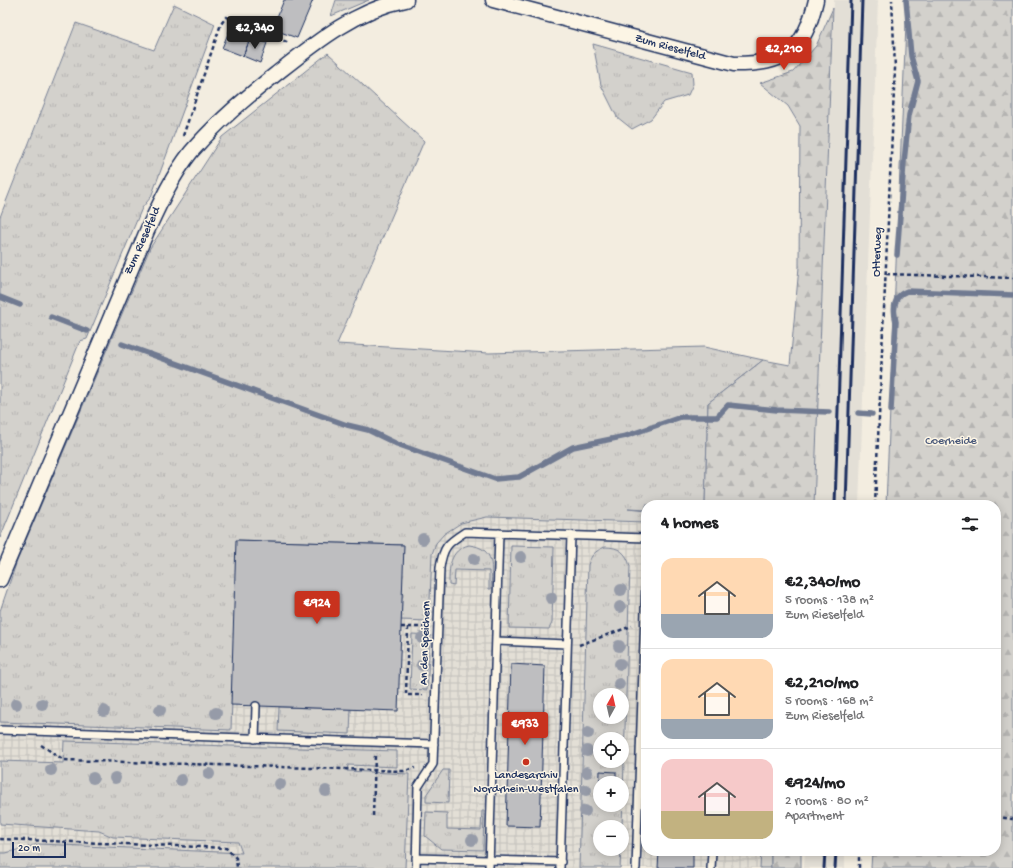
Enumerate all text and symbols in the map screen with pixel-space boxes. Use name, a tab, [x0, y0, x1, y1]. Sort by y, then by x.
pin: €2,340	[222, 16, 288, 50]
text: €2,340	[236, 21, 274, 36]
street label: Zum Rieselfeld	[633, 32, 708, 64]
pin: €2,210	[751, 37, 817, 71]
text: €2,210	[765, 42, 803, 57]
street label: Zum Rieselfeld	[122, 204, 165, 277]
street label: Otterweg	[870, 227, 886, 277]
park label: Coerheide	[925, 435, 978, 449]
icon: filters	[959, 513, 981, 535]
text: 4 homes	[661, 514, 718, 534]
text: €2,340/mo	[785, 573, 860, 593]
icon: home	[693, 574, 741, 622]
pin: €924	[293, 591, 341, 625]
text: 5 rooms · 138 m²	[785, 593, 874, 608]
text: €924	[304, 596, 330, 611]
street label: An den Speichern	[418, 600, 434, 685]
text: Zum Rieselfeld	[785, 608, 864, 623]
text: €2,210/mo	[785, 674, 859, 694]
icon: home	[693, 675, 741, 723]
north arrow	[593, 688, 629, 724]
map controls	[593, 688, 629, 856]
text: 5 rooms · 168 m²	[785, 694, 874, 709]
text: Zum Rieselfeld	[785, 709, 864, 724]
pin: €933	[501, 712, 549, 746]
text: €933	[511, 717, 539, 732]
button: locate	[593, 732, 629, 768]
marker: Landesarchiv Nordrhein-Westfalen	[521, 757, 531, 767]
place label: Landesarchiv Nordrhein-Westfalen	[474, 769, 579, 797]
text: €924/mo	[785, 774, 845, 794]
icon: home	[693, 775, 741, 823]
button: +	[593, 776, 629, 812]
text: 2 rooms · 80 m²	[785, 794, 869, 809]
text: Apartment	[785, 809, 844, 824]
button: −	[593, 820, 629, 856]
scale bar	[12, 840, 66, 859]
text: 20 m	[18, 843, 40, 855]

